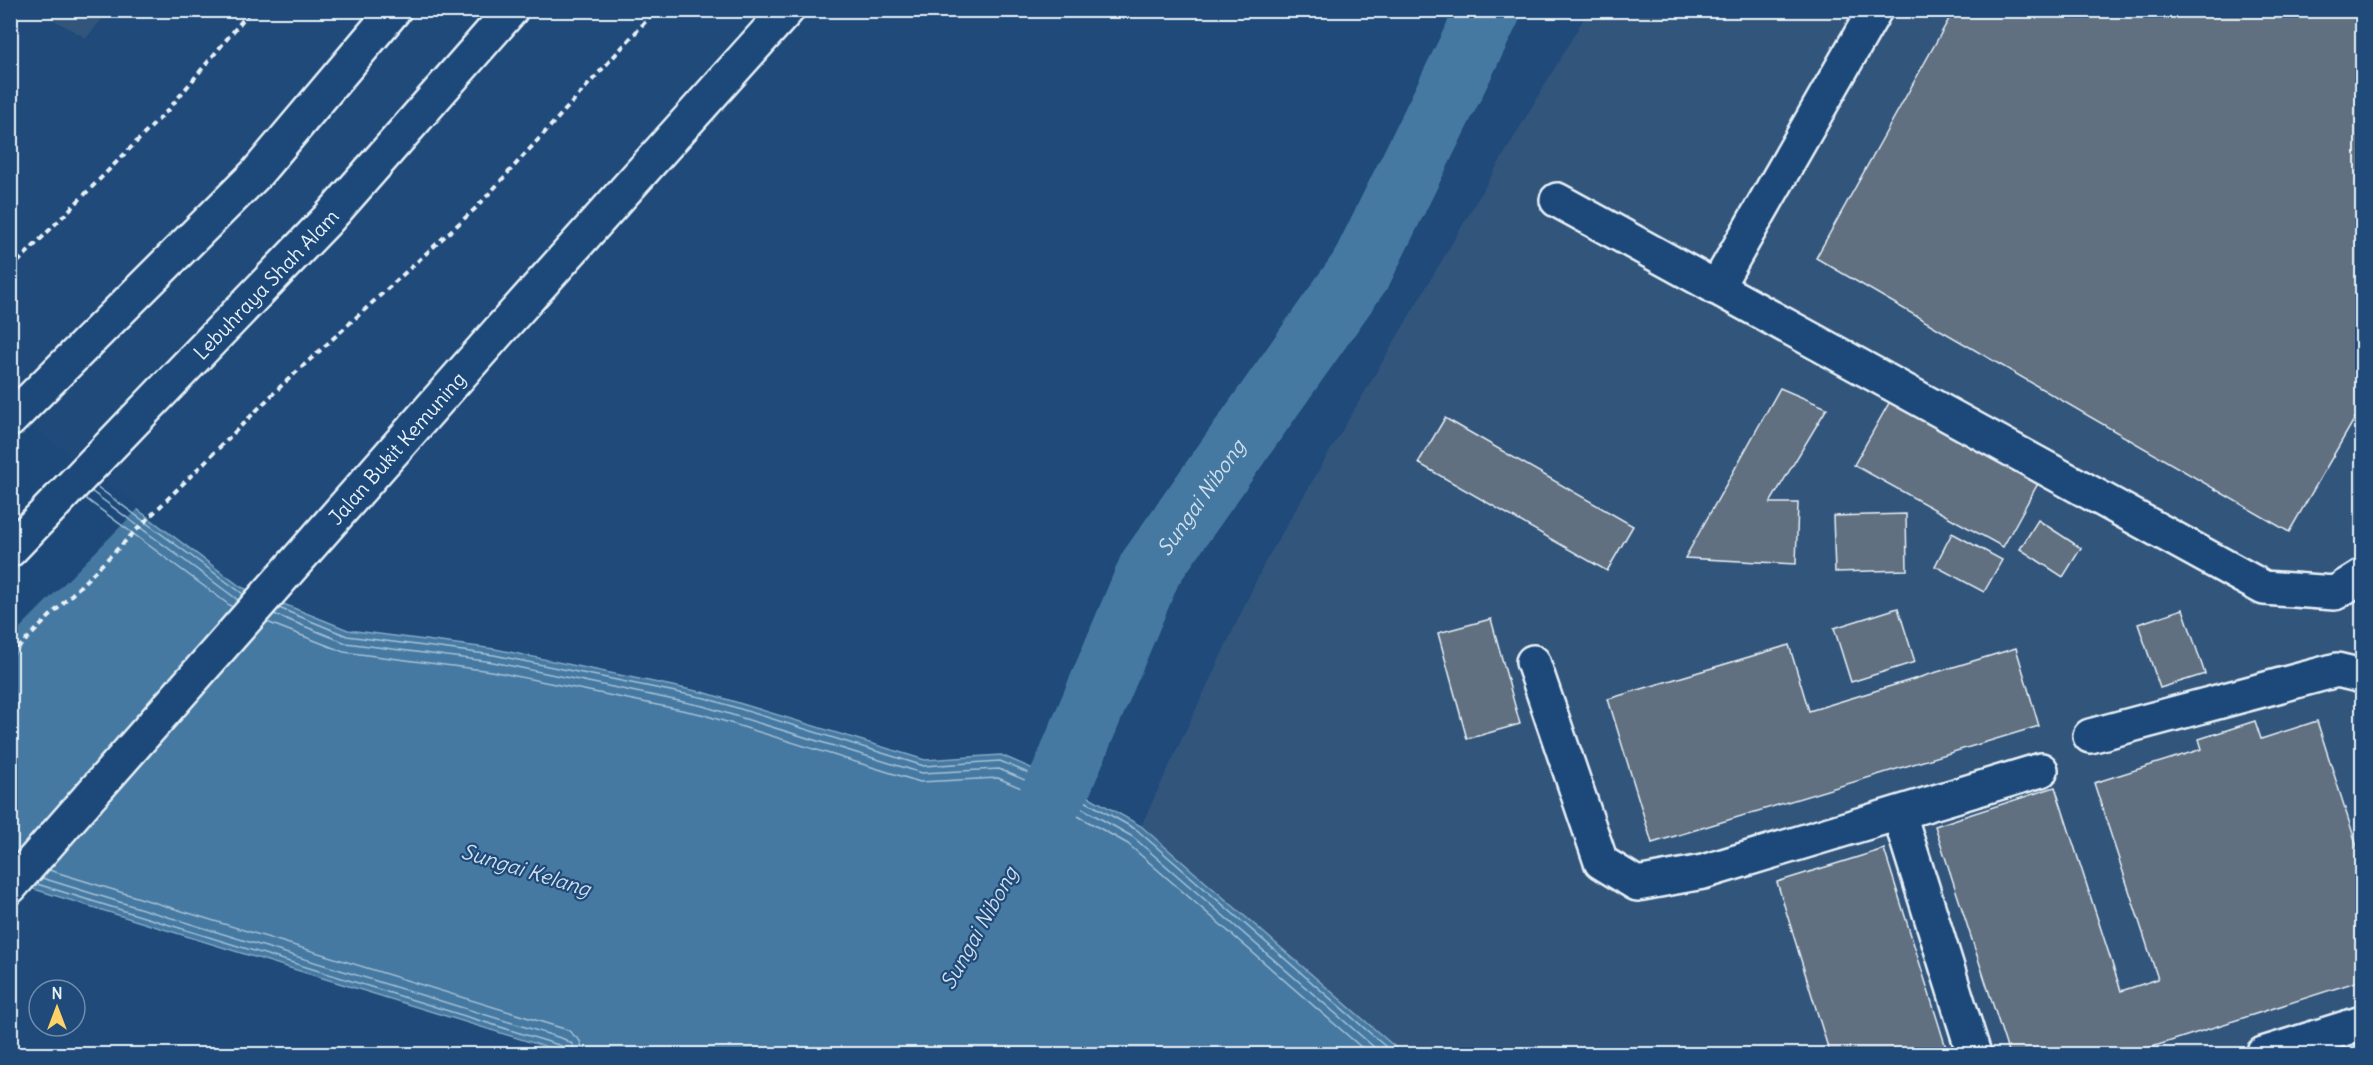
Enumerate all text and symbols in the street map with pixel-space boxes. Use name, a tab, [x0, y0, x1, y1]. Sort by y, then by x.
street label: Lebuhraya Shah Alam	[188, 204, 344, 364]
street label: Jalan Bukit Kemuning	[322, 366, 470, 529]
water label: Sungai Nibong	[1150, 433, 1252, 561]
water label: Sungai Kelang	[458, 838, 595, 903]
water label: Sungai Nibong	[934, 861, 1024, 994]
north arrow	[27, 978, 87, 1038]
text: N	[51, 983, 63, 1003]

